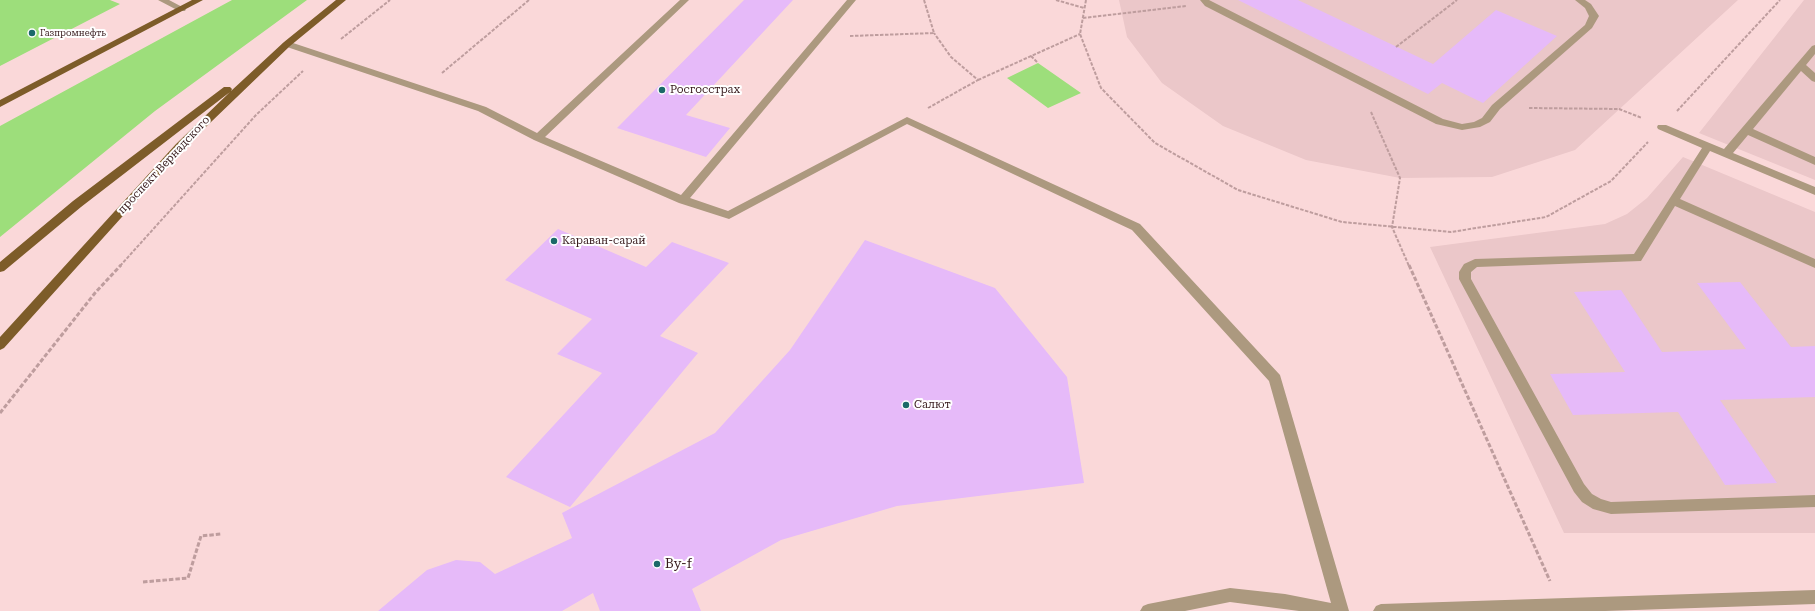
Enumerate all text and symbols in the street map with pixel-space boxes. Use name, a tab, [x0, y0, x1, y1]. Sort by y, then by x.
marker: Газпромнефть	[27, 28, 37, 38]
place label: Газпромнефть	[40, 28, 106, 38]
place label: Росгосстрах	[670, 83, 740, 97]
marker: Росгосстрах	[657, 85, 667, 95]
street label: проспект Вернадского	[115, 113, 213, 217]
place label: Караван-сарай	[562, 234, 646, 248]
marker: Караван-сарай	[549, 236, 559, 246]
place label: Салют	[914, 398, 951, 412]
marker: Салют	[901, 400, 911, 410]
place label: By-f	[665, 556, 692, 572]
marker: By-f	[652, 559, 662, 569]

